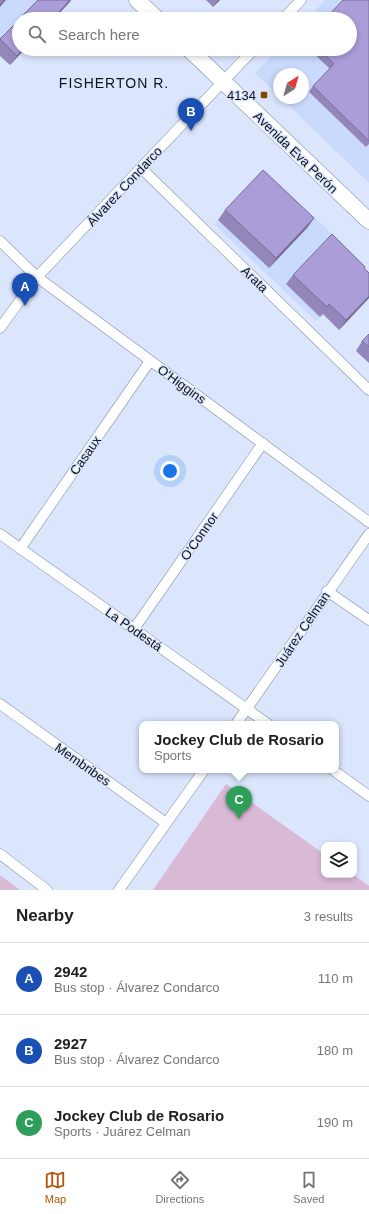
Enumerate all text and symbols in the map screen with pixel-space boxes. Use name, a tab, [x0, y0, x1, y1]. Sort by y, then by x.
search box	[12, 12, 357, 56]
icon: search	[26, 23, 48, 45]
text: Search here	[58, 26, 140, 43]
north arrow	[273, 68, 309, 104]
district label: FISHERTON R.	[59, 75, 169, 91]
place label: 4134	[227, 88, 256, 103]
marker: 4134	[259, 90, 269, 100]
pin: B	[178, 98, 204, 131]
street label: Avenida Eva Perón	[250, 108, 341, 196]
street label: Álvarez Condarco	[84, 143, 165, 229]
street label: Arata	[238, 263, 272, 296]
pin: A	[12, 273, 38, 306]
street label: O'Higgins	[155, 362, 209, 407]
street label: Casaux	[67, 433, 104, 478]
your location	[160, 461, 180, 481]
street label: O'Connor	[177, 509, 222, 563]
street label: Juárez Celman	[272, 589, 333, 670]
street label: La Podestá	[102, 604, 166, 655]
popup	[139, 721, 339, 773]
text: Jockey Club de Rosario	[154, 731, 324, 748]
street label: Membribes	[52, 740, 114, 789]
text: Sports	[154, 748, 192, 763]
pin: C	[226, 786, 252, 819]
map controls	[321, 842, 357, 878]
button: layers	[321, 842, 357, 878]
text: Nearby	[16, 906, 74, 925]
text: 3 results	[304, 909, 353, 924]
text: 2942	[54, 963, 87, 980]
text: A	[24, 971, 34, 986]
text: 110 m	[318, 971, 353, 986]
text: Bus stop · Álvarez Condarco	[54, 980, 219, 995]
text: 2927	[54, 1035, 87, 1052]
text: B	[24, 1043, 34, 1058]
text: 180 m	[317, 1043, 353, 1058]
text: Bus stop · Álvarez Condarco	[54, 1052, 219, 1067]
text: Jockey Club de Rosario	[54, 1107, 224, 1124]
text: C	[24, 1115, 34, 1130]
text: 190 m	[317, 1115, 353, 1130]
text: Sports · Juárez Celman	[54, 1124, 191, 1139]
tab: Map	[44, 1169, 66, 1205]
tab: Directions	[155, 1169, 204, 1205]
tab: Saved	[293, 1169, 324, 1205]

